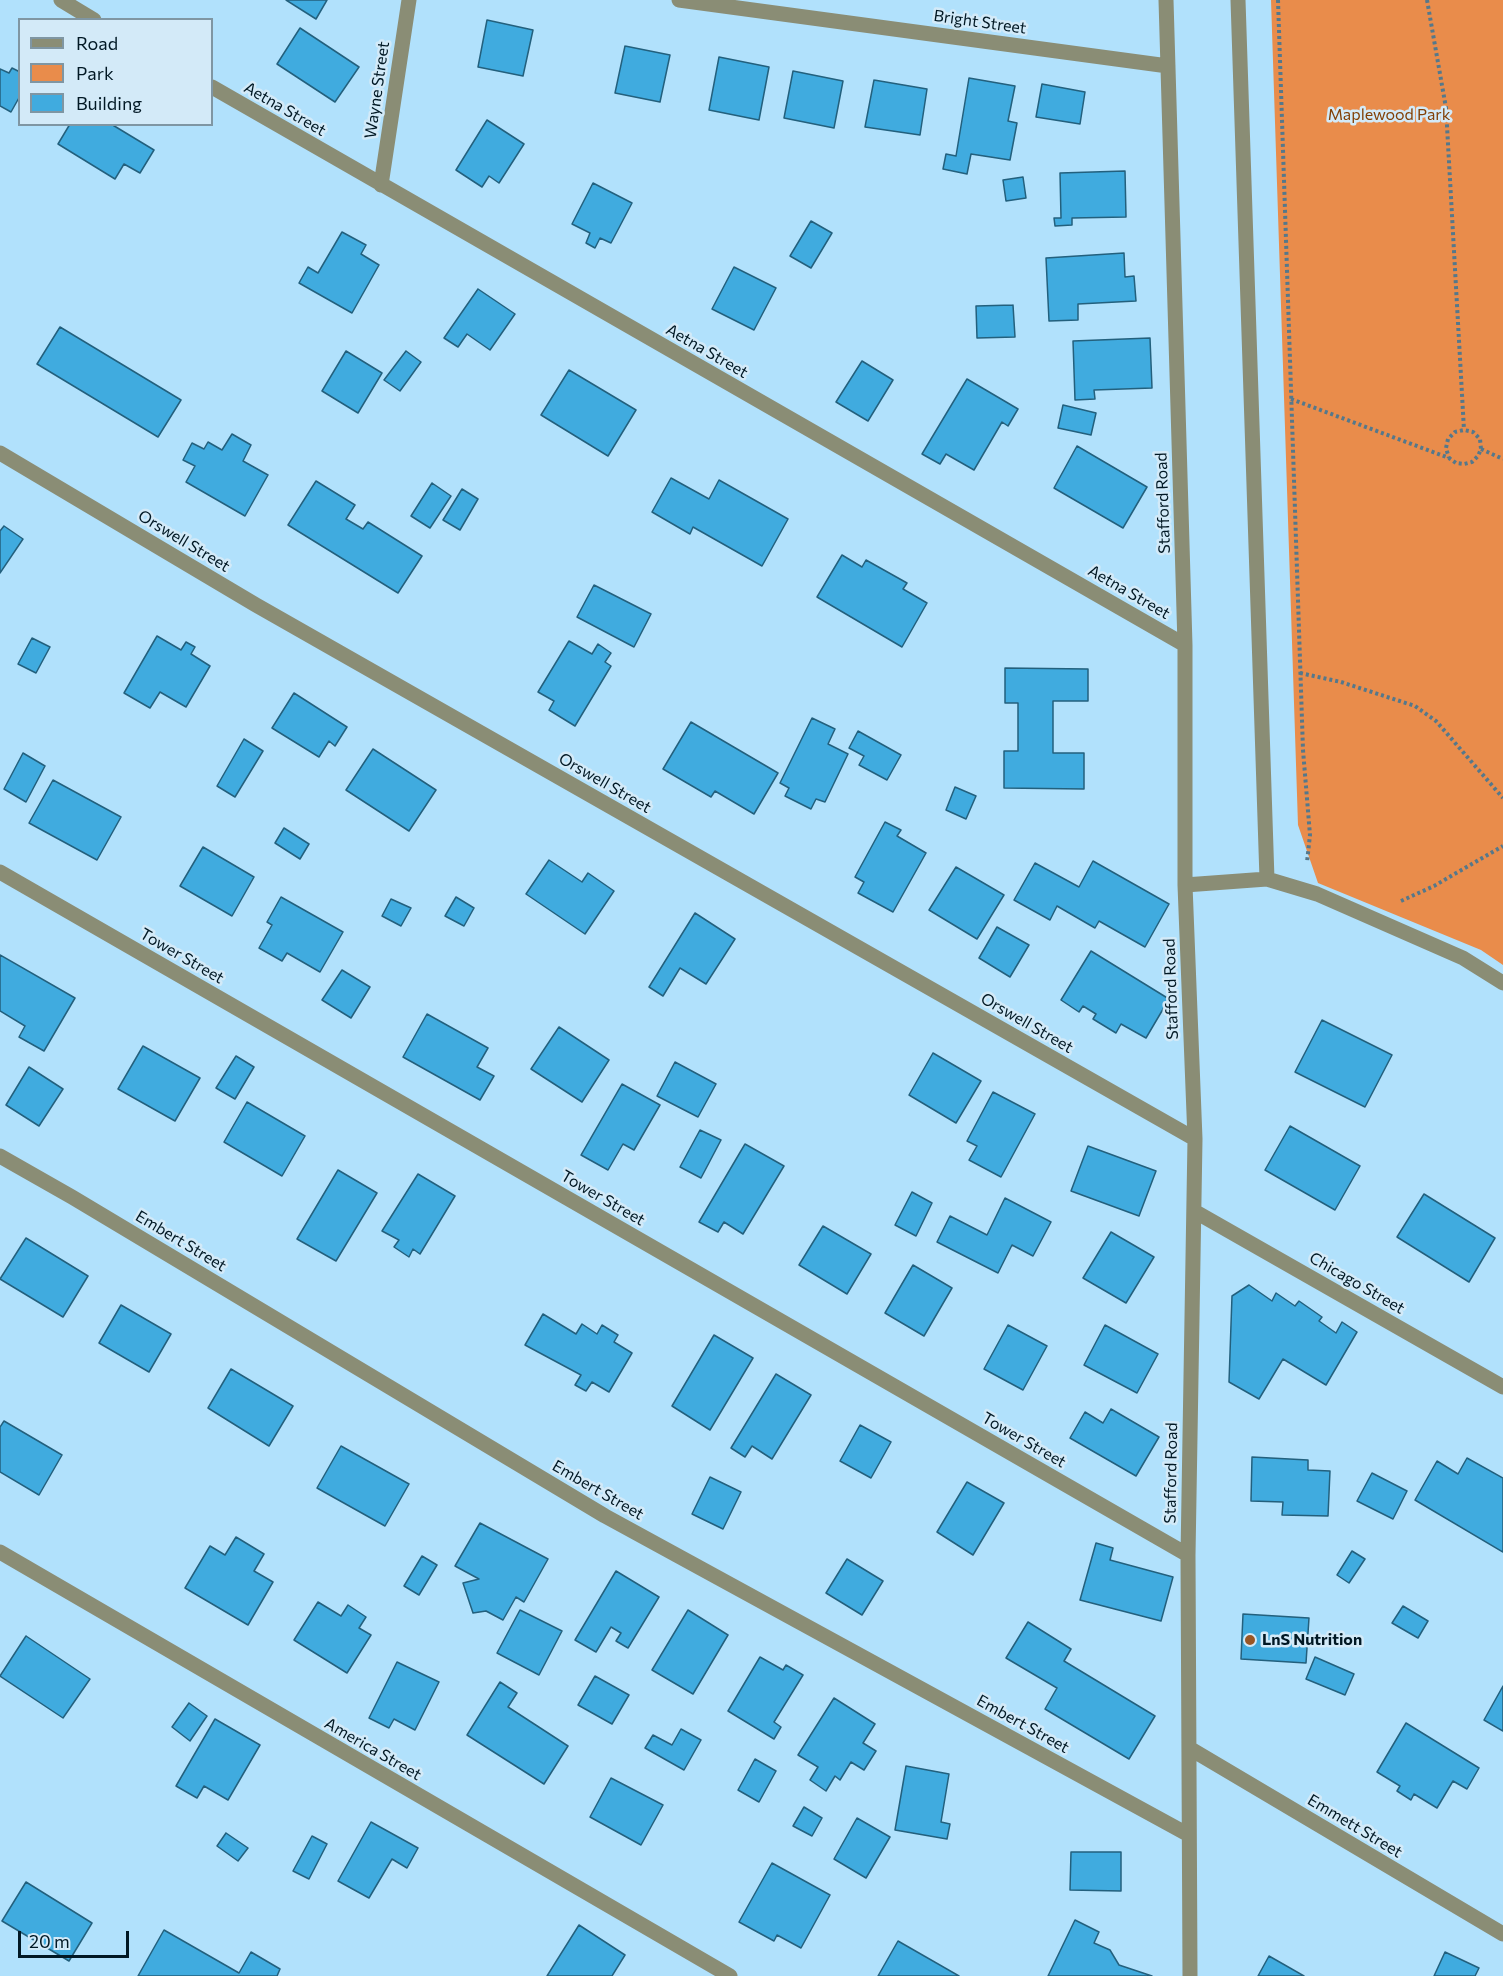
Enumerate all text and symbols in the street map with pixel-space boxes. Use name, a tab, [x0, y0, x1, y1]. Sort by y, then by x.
street label: Bright Street	[932, 6, 1028, 38]
legend	[18, 18, 213, 126]
text: Road	[76, 32, 118, 54]
street label: Wayne Street	[361, 40, 393, 140]
text: Park	[76, 62, 114, 84]
street label: Aetna Street	[241, 78, 329, 140]
text: Building	[76, 92, 142, 114]
park label: Maplewood Park	[1328, 105, 1450, 125]
street label: Aetna Street	[663, 320, 751, 382]
street label: Stafford Road	[1152, 452, 1174, 554]
street label: Orswell Street	[135, 506, 233, 576]
street label: Aetna Street	[1085, 561, 1173, 623]
street label: Orswell Street	[555, 749, 655, 817]
street label: Tower Street	[137, 924, 227, 988]
street label: Stafford Road	[1160, 938, 1182, 1040]
street label: Orswell Street	[977, 989, 1077, 1057]
street label: Tower Street	[558, 1166, 648, 1230]
street label: Embert Street	[132, 1206, 230, 1276]
street label: Chicago Street	[1306, 1248, 1408, 1318]
street label: Tower Street	[979, 1408, 1069, 1472]
street label: Stafford Road	[1161, 1422, 1181, 1524]
street label: Embert Street	[549, 1456, 647, 1524]
place label: LnS Nutrition	[1262, 1630, 1362, 1650]
marker: LnS Nutrition	[1243, 1633, 1257, 1647]
street label: Embert Street	[973, 1691, 1073, 1757]
street label: America Street	[321, 1714, 425, 1784]
street label: Emmett Street	[1304, 1790, 1406, 1862]
scale bar	[21, 1919, 132, 1957]
text: 20 m	[29, 1930, 70, 1952]

